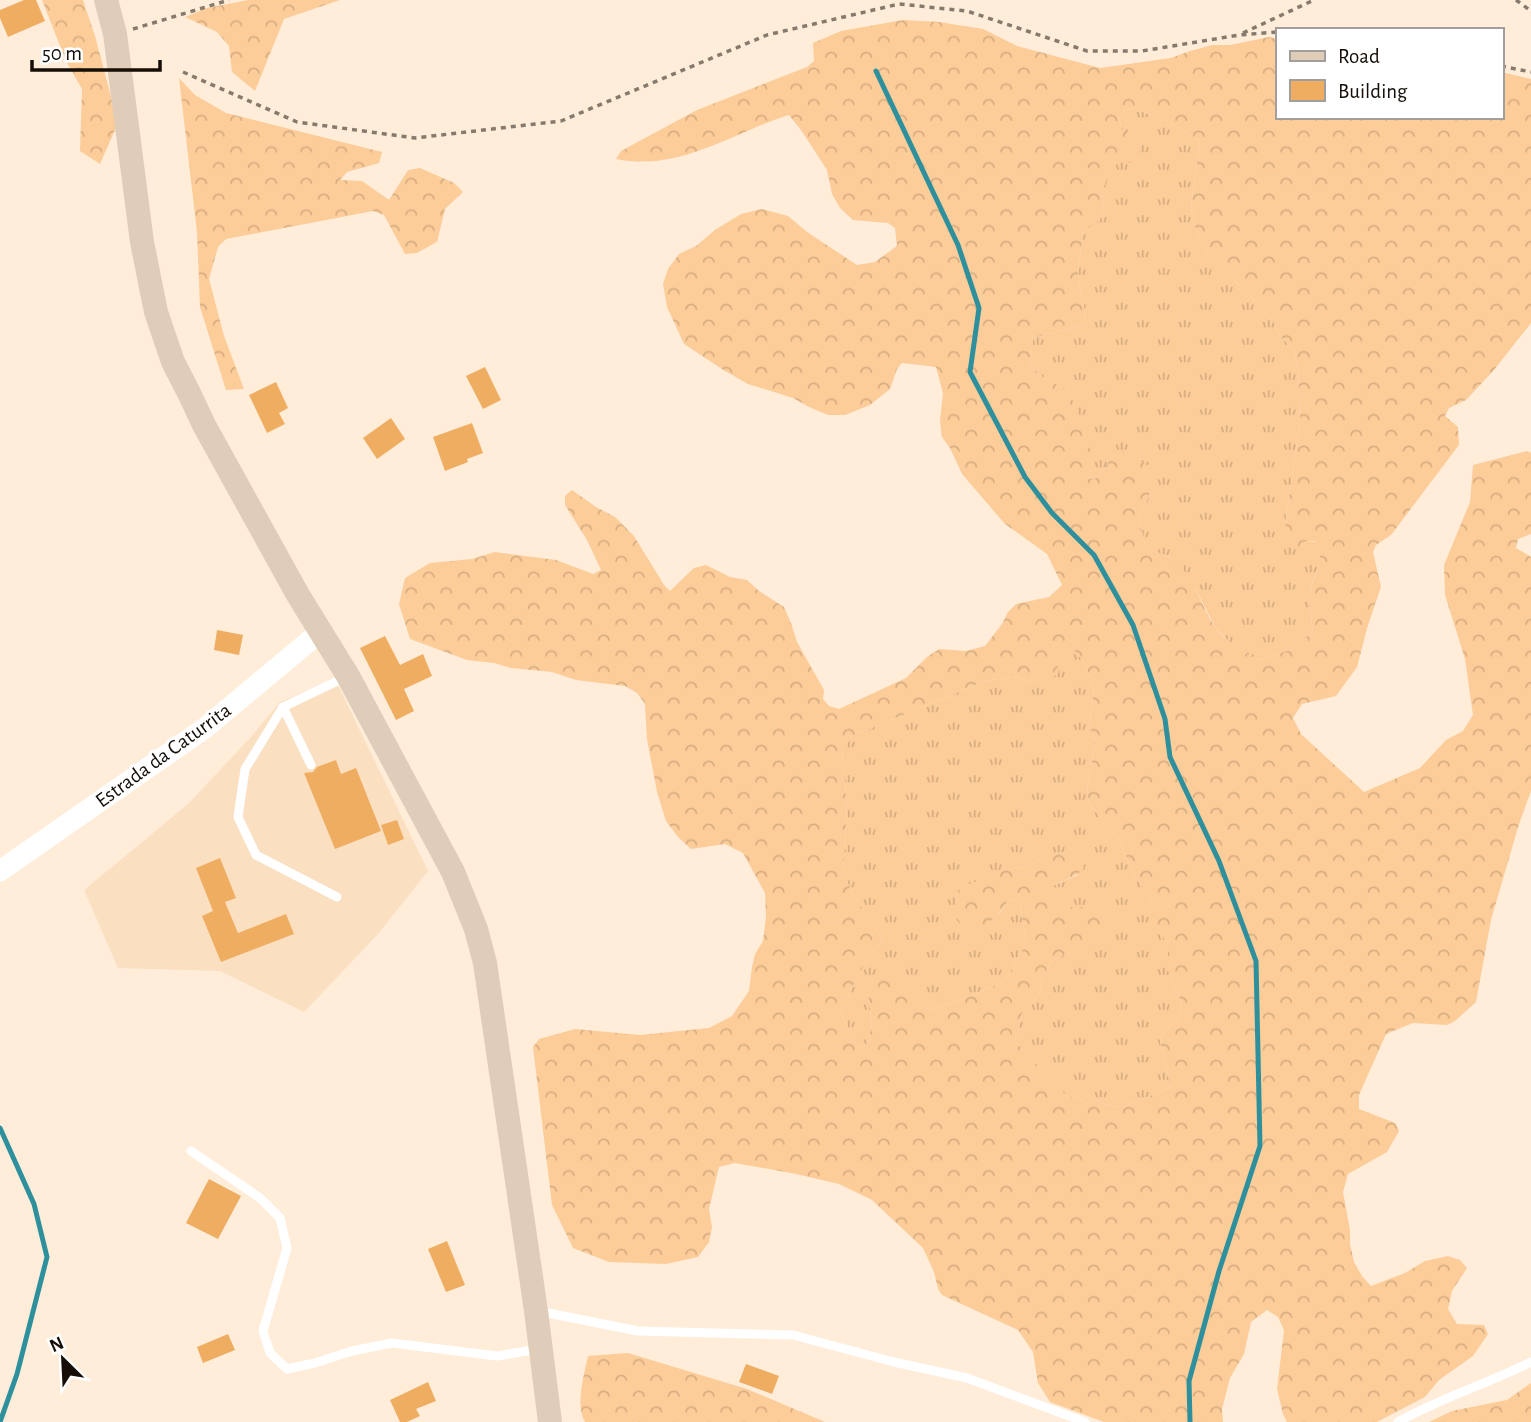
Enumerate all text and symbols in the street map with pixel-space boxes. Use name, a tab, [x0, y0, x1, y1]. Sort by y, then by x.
scale bar	[32, 28, 159, 72]
legend	[1276, 28, 1503, 119]
text: 50 m	[42, 43, 82, 64]
text: Road	[1338, 46, 1380, 67]
text: Building	[1338, 81, 1408, 102]
street label: Estrada da Caturrita	[92, 699, 235, 811]
north arrow	[28, 1324, 98, 1394]
text: N	[47, 1333, 67, 1356]

